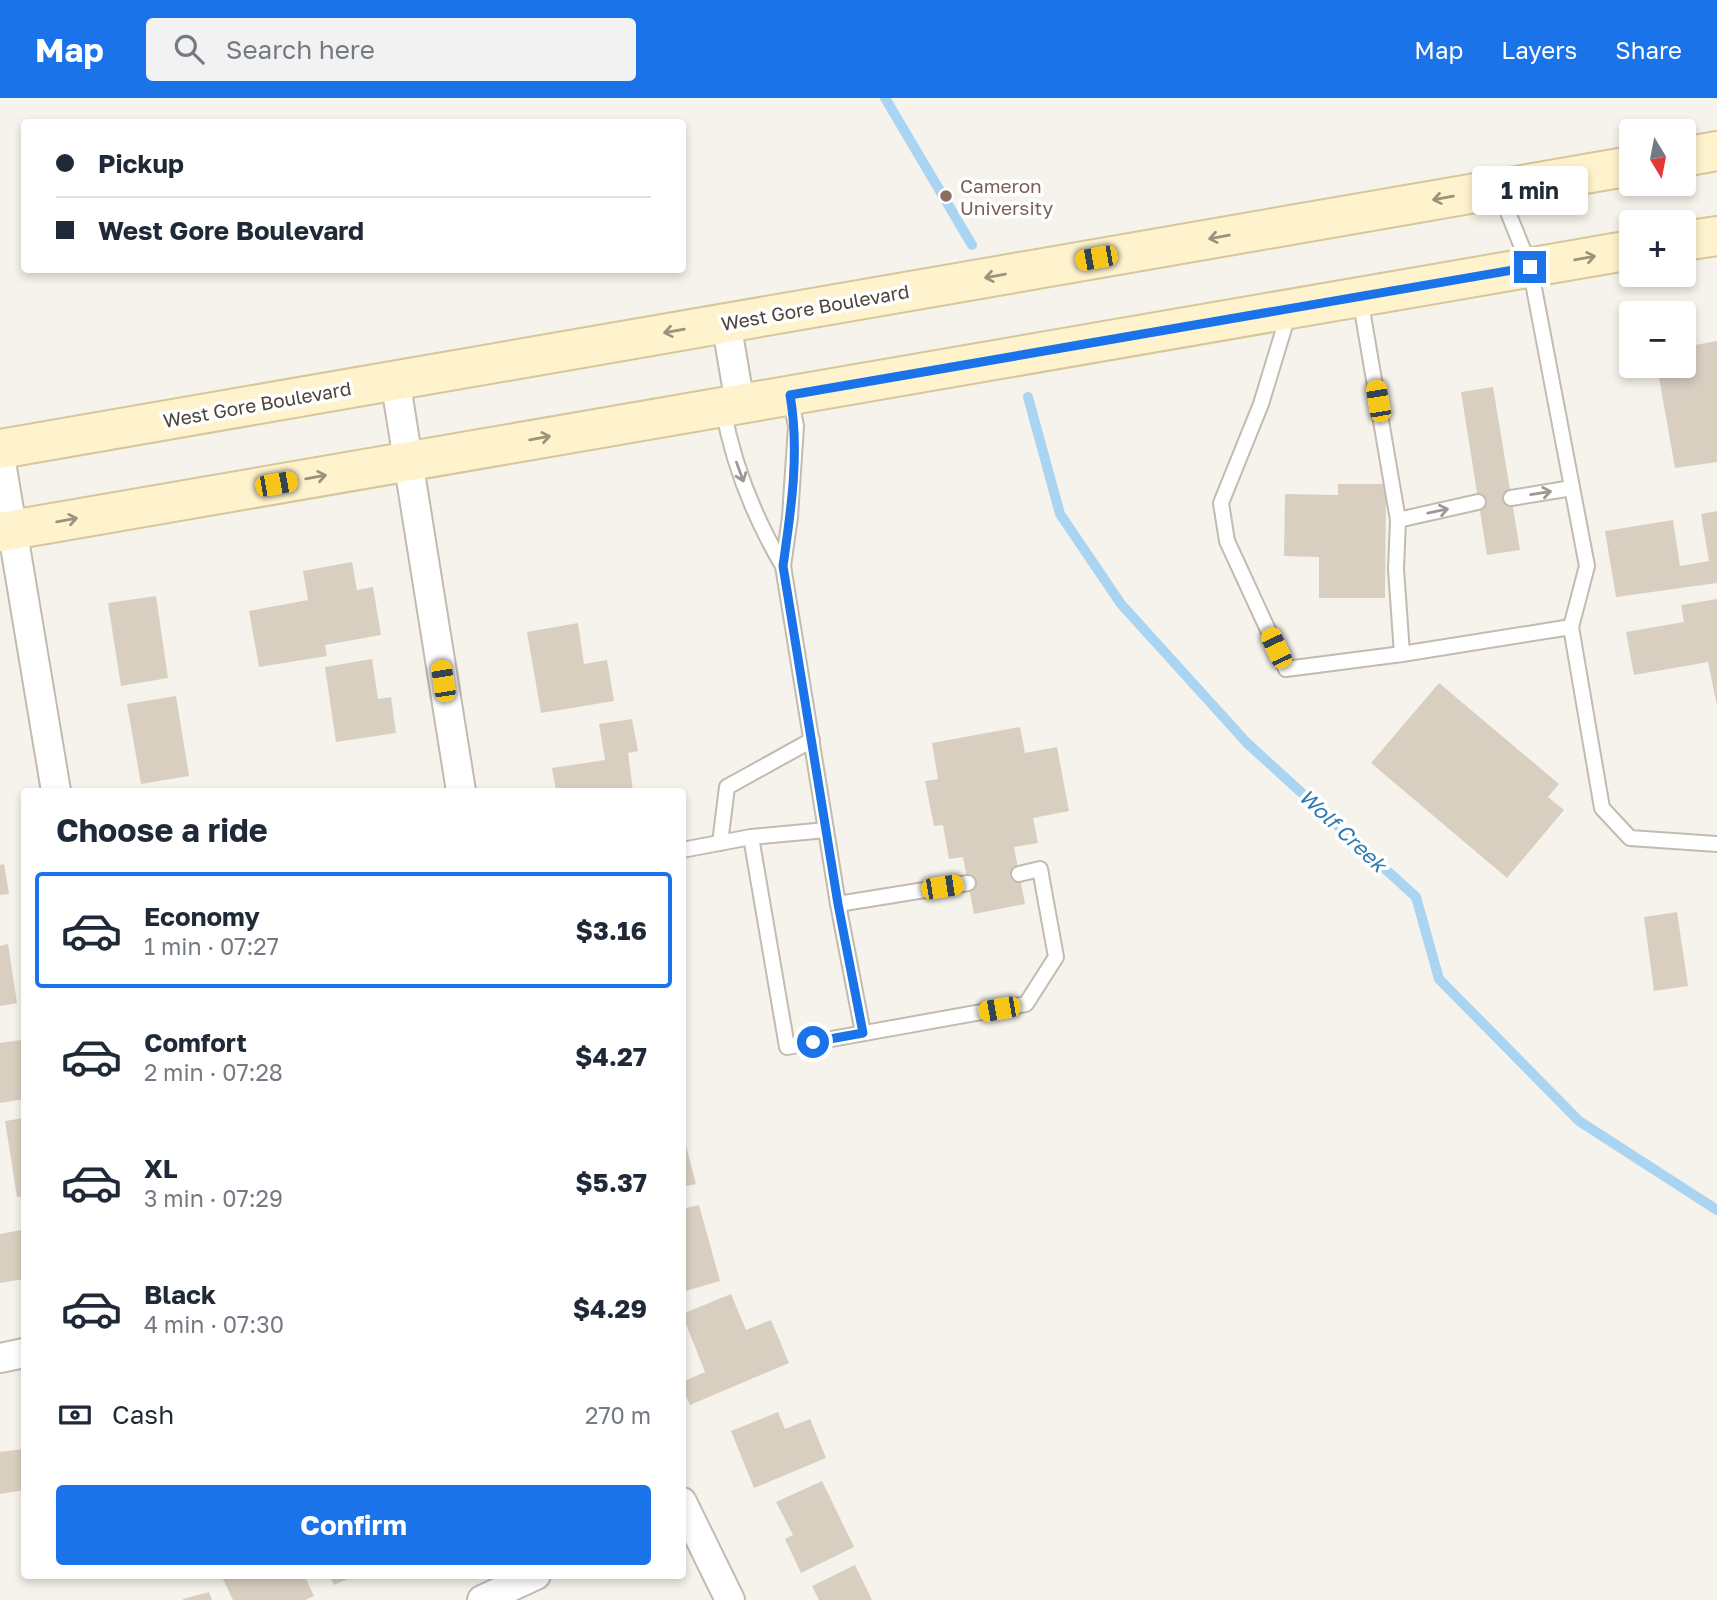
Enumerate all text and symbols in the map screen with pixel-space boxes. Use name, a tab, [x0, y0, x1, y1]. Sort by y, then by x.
search box	[146, 18, 636, 81]
text: Map	[35, 30, 104, 69]
icon: search	[170, 30, 208, 68]
text: Search here	[226, 34, 375, 65]
text: Map	[1414, 35, 1463, 64]
text: Layers	[1501, 35, 1577, 64]
text: Share	[1615, 35, 1682, 64]
north arrow	[1619, 119, 1696, 196]
map controls	[1619, 119, 1696, 378]
text: Pickup	[98, 148, 184, 179]
callout: 1 min	[1472, 166, 1588, 214]
place label: Cameron University	[960, 174, 1053, 219]
text: 1 min	[1501, 176, 1559, 204]
marker: Cameron University	[938, 188, 954, 204]
one-way arrow	[1432, 192, 1455, 205]
button: +	[1619, 210, 1696, 287]
text: West Gore Boulevard	[98, 215, 364, 246]
one-way arrow	[1208, 231, 1231, 244]
car	[1074, 244, 1119, 272]
route end	[1514, 251, 1546, 283]
one-way arrow	[1573, 251, 1596, 264]
one-way arrow	[984, 270, 1007, 283]
street label: West Gore Boulevard	[719, 279, 911, 335]
button: −	[1619, 301, 1696, 378]
one-way arrow	[663, 325, 686, 338]
street label: West Gore Boulevard	[161, 376, 353, 432]
car	[1365, 378, 1392, 424]
one-way arrow	[528, 431, 551, 444]
one-way arrow	[735, 461, 747, 483]
car	[254, 470, 299, 498]
one-way arrow	[304, 470, 326, 483]
one-way arrow	[1530, 486, 1552, 499]
one-way arrow	[1426, 503, 1449, 517]
one-way arrow	[55, 513, 78, 526]
car	[1258, 625, 1295, 671]
car	[430, 659, 457, 703]
water label: Wolf Creek	[1294, 783, 1394, 878]
text: Choose a ride	[56, 811, 268, 849]
car	[920, 873, 965, 901]
icon: car	[60, 899, 123, 962]
text: Economy	[144, 901, 260, 932]
text: $3.16	[575, 915, 647, 946]
text: 1 min · 07:27	[144, 932, 279, 960]
car	[977, 995, 1022, 1023]
icon: car	[60, 1025, 123, 1088]
route start	[797, 1026, 829, 1058]
text: Comfort	[144, 1027, 247, 1058]
text: $4.27	[575, 1041, 647, 1072]
text: 2 min · 07:28	[144, 1058, 283, 1086]
icon: car	[60, 1151, 123, 1214]
text: XL	[144, 1153, 178, 1184]
text: $5.37	[575, 1167, 647, 1198]
text: 3 min · 07:29	[144, 1184, 283, 1212]
icon: car	[60, 1277, 123, 1340]
text: Black	[144, 1279, 216, 1310]
text: $4.29	[573, 1293, 647, 1324]
text: 4 min · 07:30	[144, 1310, 284, 1338]
icon: cash	[56, 1396, 94, 1434]
text: Cash	[112, 1399, 174, 1430]
text: 270 m	[585, 1401, 651, 1429]
button: Confirm	[56, 1485, 651, 1565]

